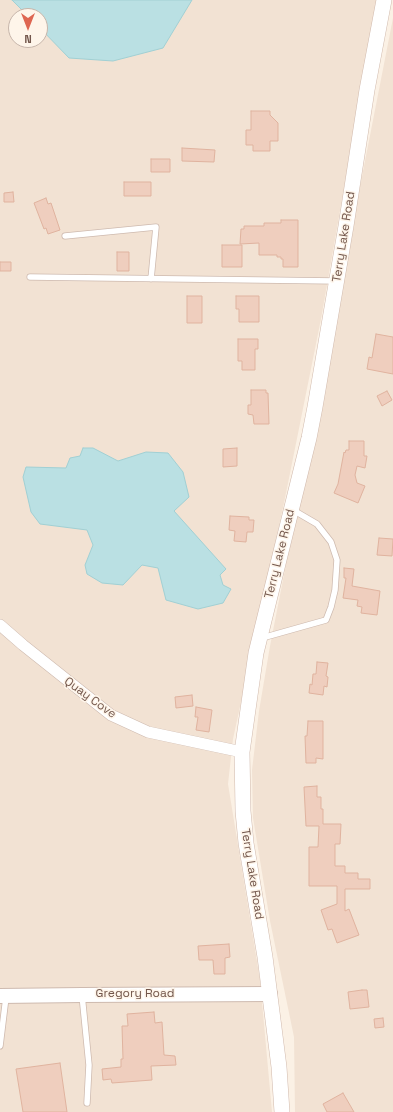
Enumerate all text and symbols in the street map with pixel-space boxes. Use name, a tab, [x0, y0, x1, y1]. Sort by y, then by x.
north arrow	[8, 8, 48, 48]
text: N	[24, 32, 32, 46]
street label: Terry Lake Road	[330, 191, 358, 283]
street label: Terry Lake Road	[262, 508, 298, 600]
street label: Quay Cove	[61, 674, 119, 722]
street label: Terry Lake Road	[238, 828, 266, 920]
street label: Gregory Road	[96, 987, 174, 1001]

